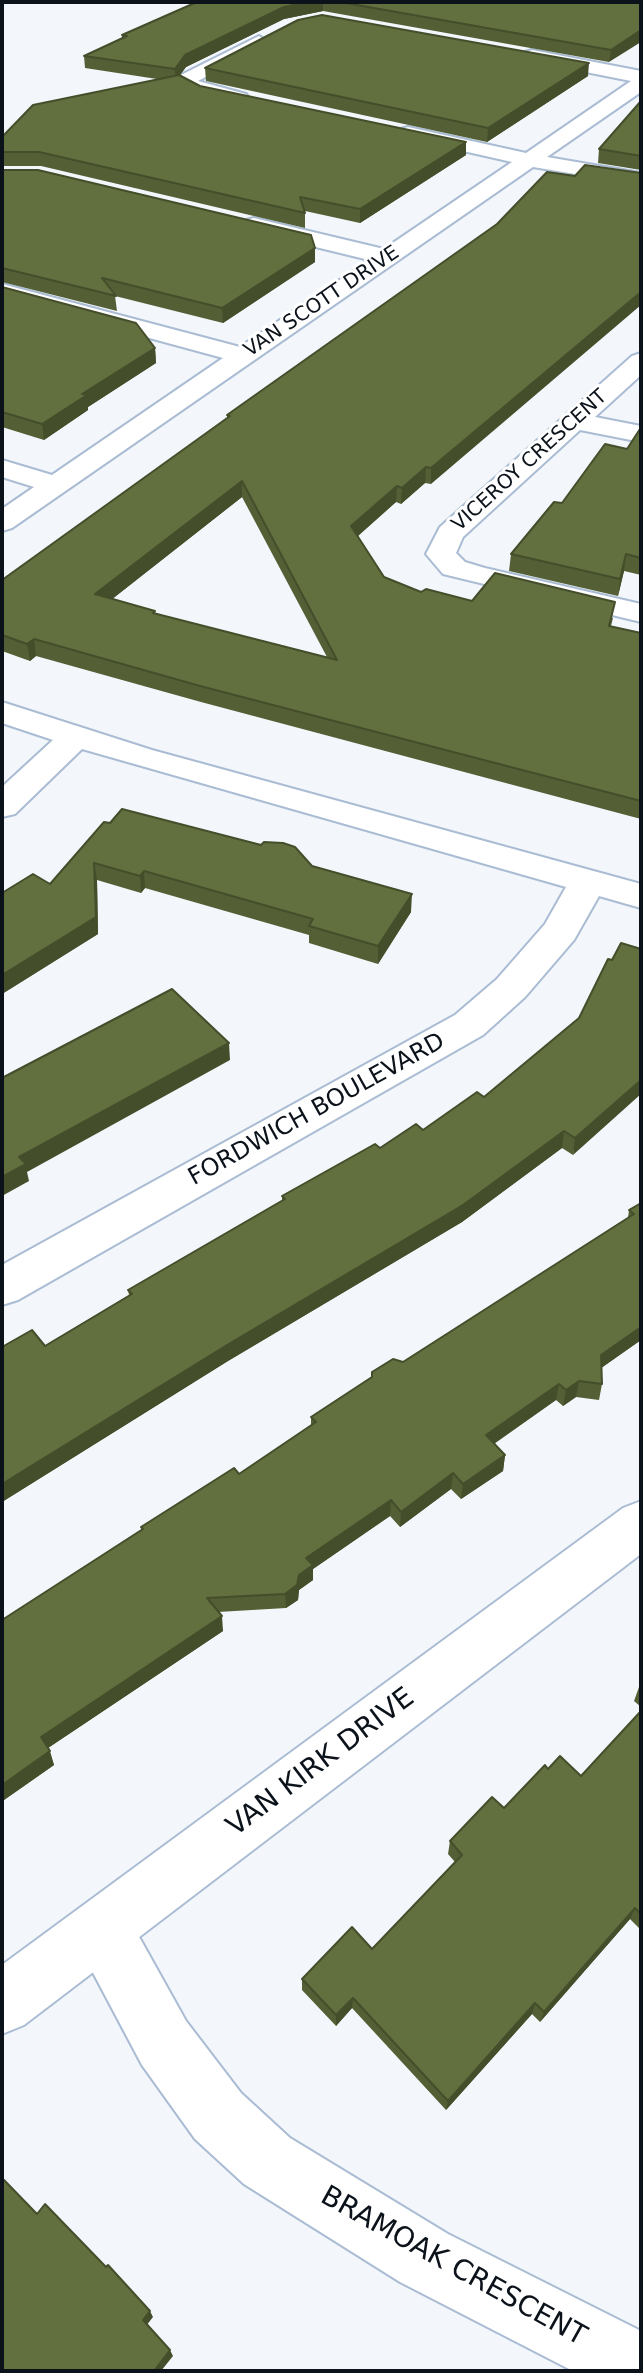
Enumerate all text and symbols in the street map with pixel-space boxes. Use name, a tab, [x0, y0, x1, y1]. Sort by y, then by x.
street label: VAN SCOTT DRIVE	[240, 241, 404, 363]
street label: VICEROY CRESCENT	[448, 385, 612, 537]
street label: FORDWICH BOULEVARD	[184, 1027, 450, 1193]
street label: VAN KIRK DRIVE	[221, 1682, 421, 1844]
street label: BRAMOAK CRESCENT	[314, 2180, 592, 2354]

